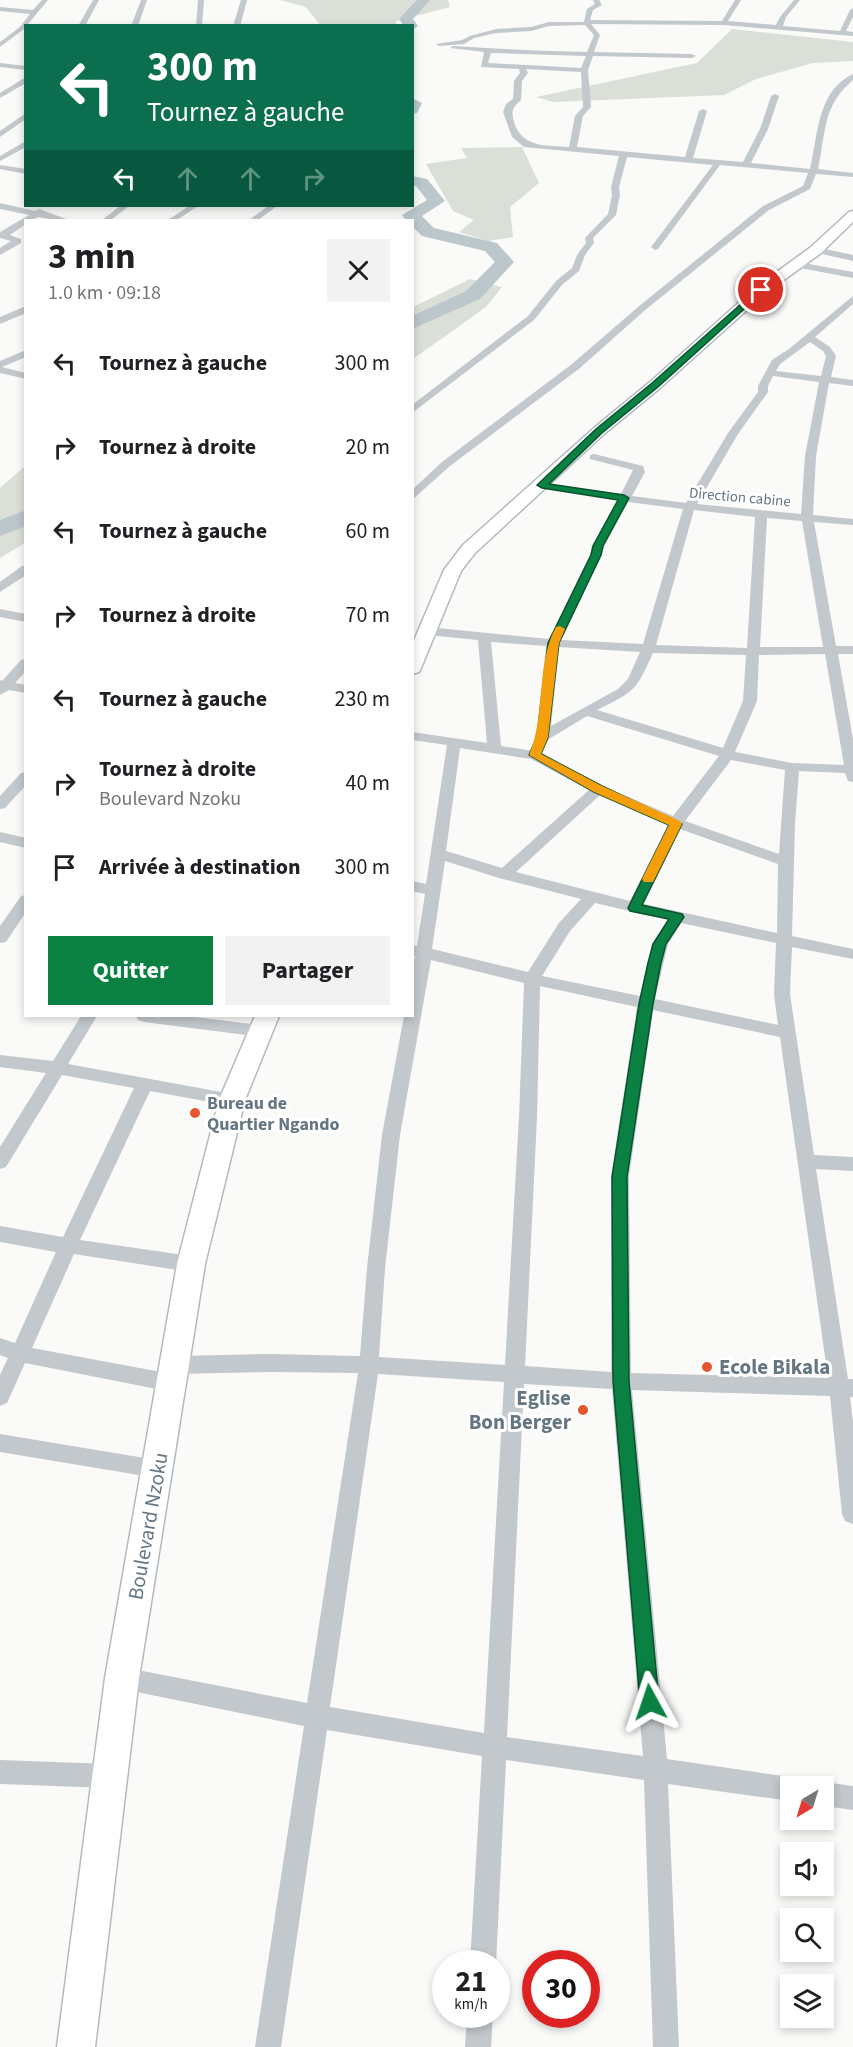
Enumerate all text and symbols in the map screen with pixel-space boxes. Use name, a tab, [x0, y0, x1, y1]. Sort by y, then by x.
text: 300 m	[147, 37, 258, 97]
icon: left	[48, 48, 126, 126]
text: Tournez à gauche	[147, 93, 344, 132]
icon: left	[108, 162, 141, 195]
icon: ahead	[171, 162, 204, 195]
icon: ahead	[234, 162, 267, 195]
icon: right	[297, 162, 330, 195]
text: 3 min	[48, 231, 136, 282]
button: close	[327, 239, 390, 302]
pin	[735, 264, 786, 315]
icon: arrive	[744, 273, 777, 306]
text: 1.0 km · 09:18	[48, 279, 161, 307]
icon: left	[48, 347, 81, 380]
text: Tournez à gauche	[99, 347, 267, 379]
text: 300 m	[335, 347, 390, 379]
icon: right	[48, 431, 81, 464]
text: Tournez à droite	[99, 431, 256, 463]
text: 20 m	[345, 431, 390, 463]
street label: Direction cabine	[688, 483, 792, 512]
icon: left	[48, 515, 81, 548]
text: Tournez à gauche	[99, 515, 267, 547]
text: 60 m	[345, 515, 390, 547]
icon: right	[48, 599, 81, 632]
text: Tournez à droite	[99, 599, 256, 631]
text: 70 m	[345, 599, 390, 631]
icon: left	[48, 683, 81, 716]
text: Tournez à gauche	[99, 683, 267, 715]
text: 230 m	[335, 683, 390, 715]
text: Tournez à droite	[99, 753, 256, 785]
icon: right	[48, 767, 81, 800]
text: 40 m	[345, 767, 390, 799]
text: Boulevard Nzoku	[99, 785, 241, 813]
icon: arrive	[48, 851, 81, 884]
text: Arrivée à destination	[99, 851, 301, 883]
text: 300 m	[335, 851, 390, 883]
button: Quitter	[48, 936, 213, 1005]
button: Partager	[225, 936, 390, 1005]
place label: Bureau de Quartier Ngando	[207, 1091, 339, 1137]
marker: Bureau de Quartier Ngando	[188, 1106, 202, 1120]
place label: Ecole Bikala	[719, 1352, 830, 1382]
marker: Ecole Bikala	[700, 1360, 714, 1374]
place label: Eglise Bon Berger	[469, 1383, 572, 1437]
marker: Eglise Bon Berger	[576, 1403, 590, 1417]
street label: Boulevard Nzoku	[120, 1450, 176, 1602]
position arrow	[618, 1670, 682, 1734]
north arrow	[780, 1776, 834, 1830]
map controls	[780, 1776, 834, 2028]
button: sound	[780, 1842, 834, 1896]
button: search	[780, 1908, 834, 1962]
speed limit sign: 30	[522, 1950, 600, 2028]
text: 21	[455, 1960, 487, 2003]
button: layers	[780, 1974, 834, 2028]
text: km/h	[454, 1994, 488, 2015]

